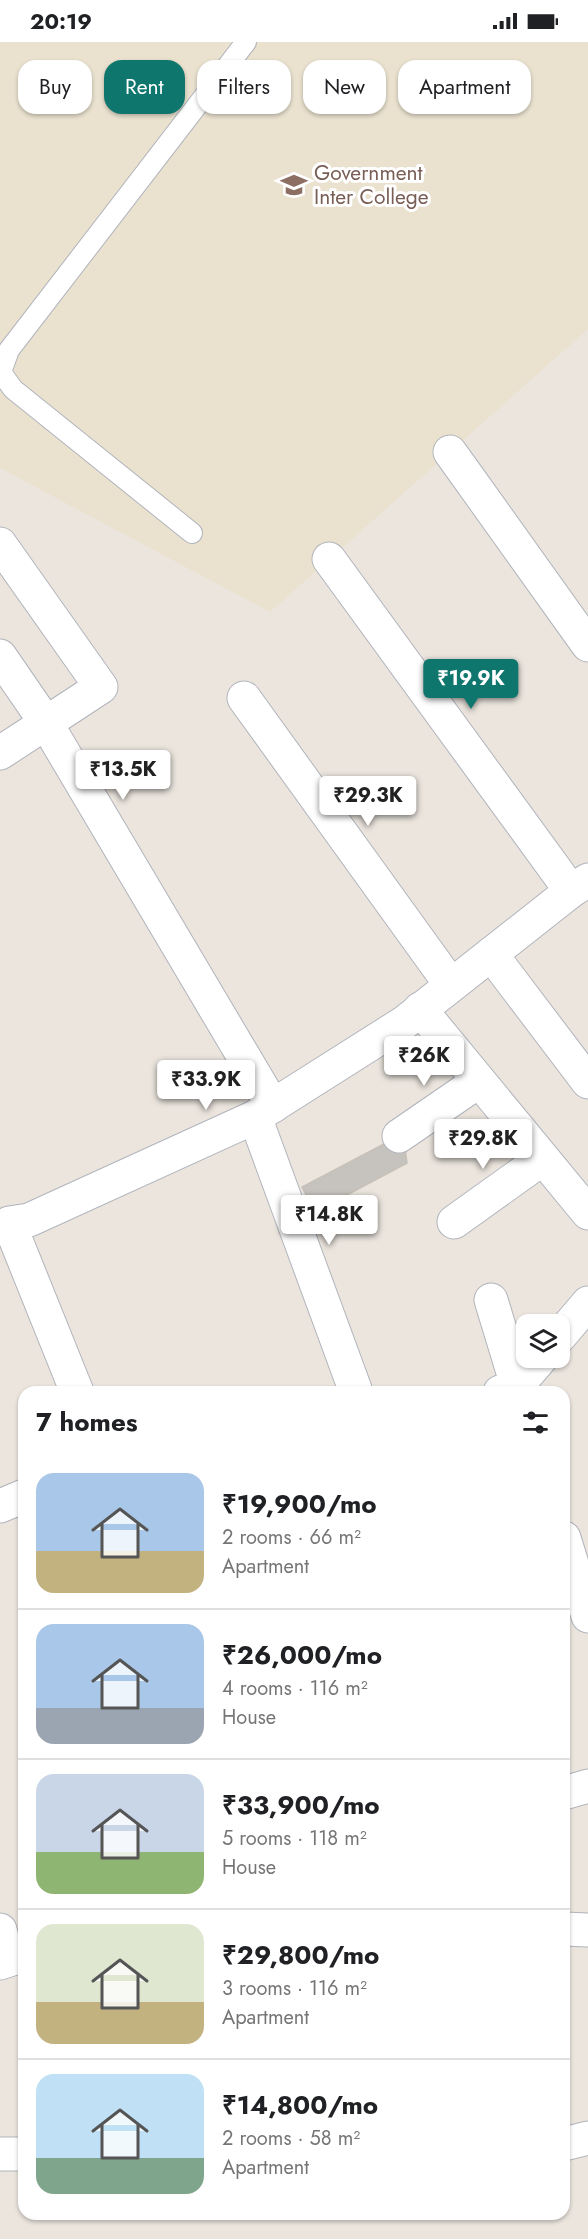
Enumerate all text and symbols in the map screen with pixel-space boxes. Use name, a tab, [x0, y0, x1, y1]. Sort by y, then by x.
text: 20:19	[30, 5, 92, 37]
chip: Buy	[18, 60, 92, 114]
chip: Rent	[104, 60, 185, 114]
chip: Filters	[197, 60, 291, 114]
chip: New	[303, 60, 386, 114]
chip: Apartment	[398, 60, 531, 114]
place label: Government Inter College	[314, 158, 429, 212]
school or university icon: Government Inter College	[279, 170, 309, 200]
pin: ₹19.9K	[422, 659, 520, 710]
text: ₹19.9K	[437, 664, 505, 693]
pin: ₹13.5K	[74, 750, 172, 801]
text: ₹13.5K	[89, 755, 157, 784]
pin: ₹29.3K	[319, 776, 417, 827]
text: ₹29.3K	[333, 781, 403, 810]
pin: ₹26K	[388, 1036, 460, 1087]
text: ₹26K	[398, 1041, 450, 1070]
pin: ₹33.9K	[157, 1060, 255, 1111]
text: ₹33.9K	[171, 1065, 241, 1094]
pin: ₹29.8K	[434, 1119, 532, 1170]
text: ₹29.8K	[448, 1124, 518, 1153]
pin: ₹14.8K	[280, 1195, 378, 1246]
text: ₹14.8K	[295, 1200, 363, 1229]
map controls	[516, 1314, 570, 1368]
button: layers	[516, 1314, 570, 1368]
text: 7 homes	[36, 1403, 138, 1441]
icon: filters	[519, 1406, 552, 1439]
text: ₹19,900/mo	[222, 1485, 377, 1523]
icon: home	[84, 1497, 156, 1569]
text: 2 rooms · 66 m²	[222, 1523, 361, 1552]
text: Apartment	[222, 1552, 309, 1581]
text: ₹26,000/mo	[222, 1636, 382, 1674]
icon: home	[84, 1648, 156, 1720]
text: 4 rooms · 116 m²	[222, 1674, 368, 1703]
text: House	[222, 1703, 276, 1732]
text: ₹33,900/mo	[222, 1786, 380, 1824]
icon: home	[84, 1798, 156, 1870]
text: 5 rooms · 118 m²	[222, 1824, 367, 1853]
text: House	[222, 1853, 276, 1882]
text: ₹29,800/mo	[222, 1936, 379, 1974]
icon: home	[84, 1948, 156, 2020]
text: 3 rooms · 116 m²	[222, 1974, 367, 2003]
text: Apartment	[222, 2003, 309, 2032]
text: ₹14,800/mo	[222, 2086, 378, 2124]
icon: home	[84, 2098, 156, 2170]
text: 2 rooms · 58 m²	[222, 2124, 360, 2153]
text: Apartment	[222, 2153, 309, 2182]

